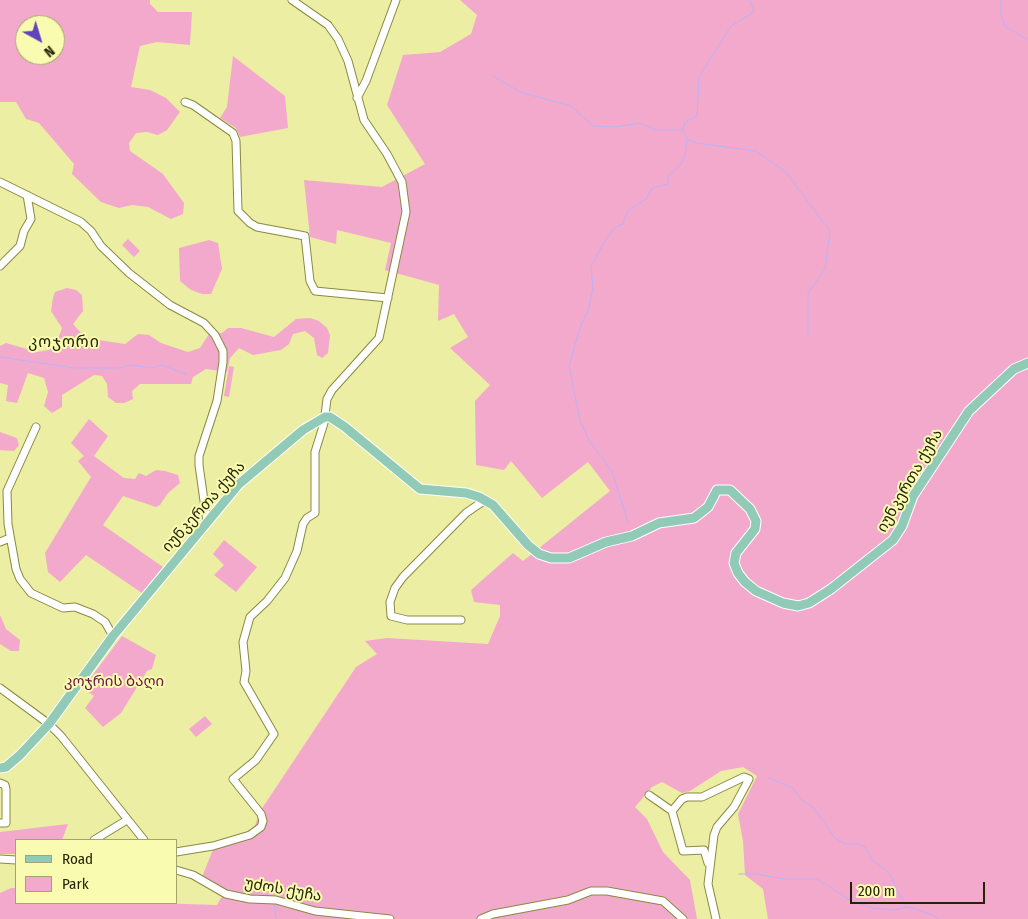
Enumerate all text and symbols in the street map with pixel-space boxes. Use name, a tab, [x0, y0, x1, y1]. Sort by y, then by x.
north arrow	[15, 15, 65, 65]
text: N	[41, 42, 58, 61]
district label: კოჯორი	[27, 333, 101, 353]
street label: იუნკერთა ქუჩა	[873, 426, 947, 536]
street label: იუნკერთა ქუჩა	[159, 458, 249, 556]
park label: კოჯრის ბაღი	[64, 673, 164, 691]
legend	[15, 839, 178, 904]
text: Road	[62, 850, 93, 868]
scale bar	[853, 872, 988, 904]
street label: უძოს ქუჩა	[243, 874, 323, 906]
text: Park	[62, 875, 89, 893]
text: 200 m	[858, 882, 895, 900]

